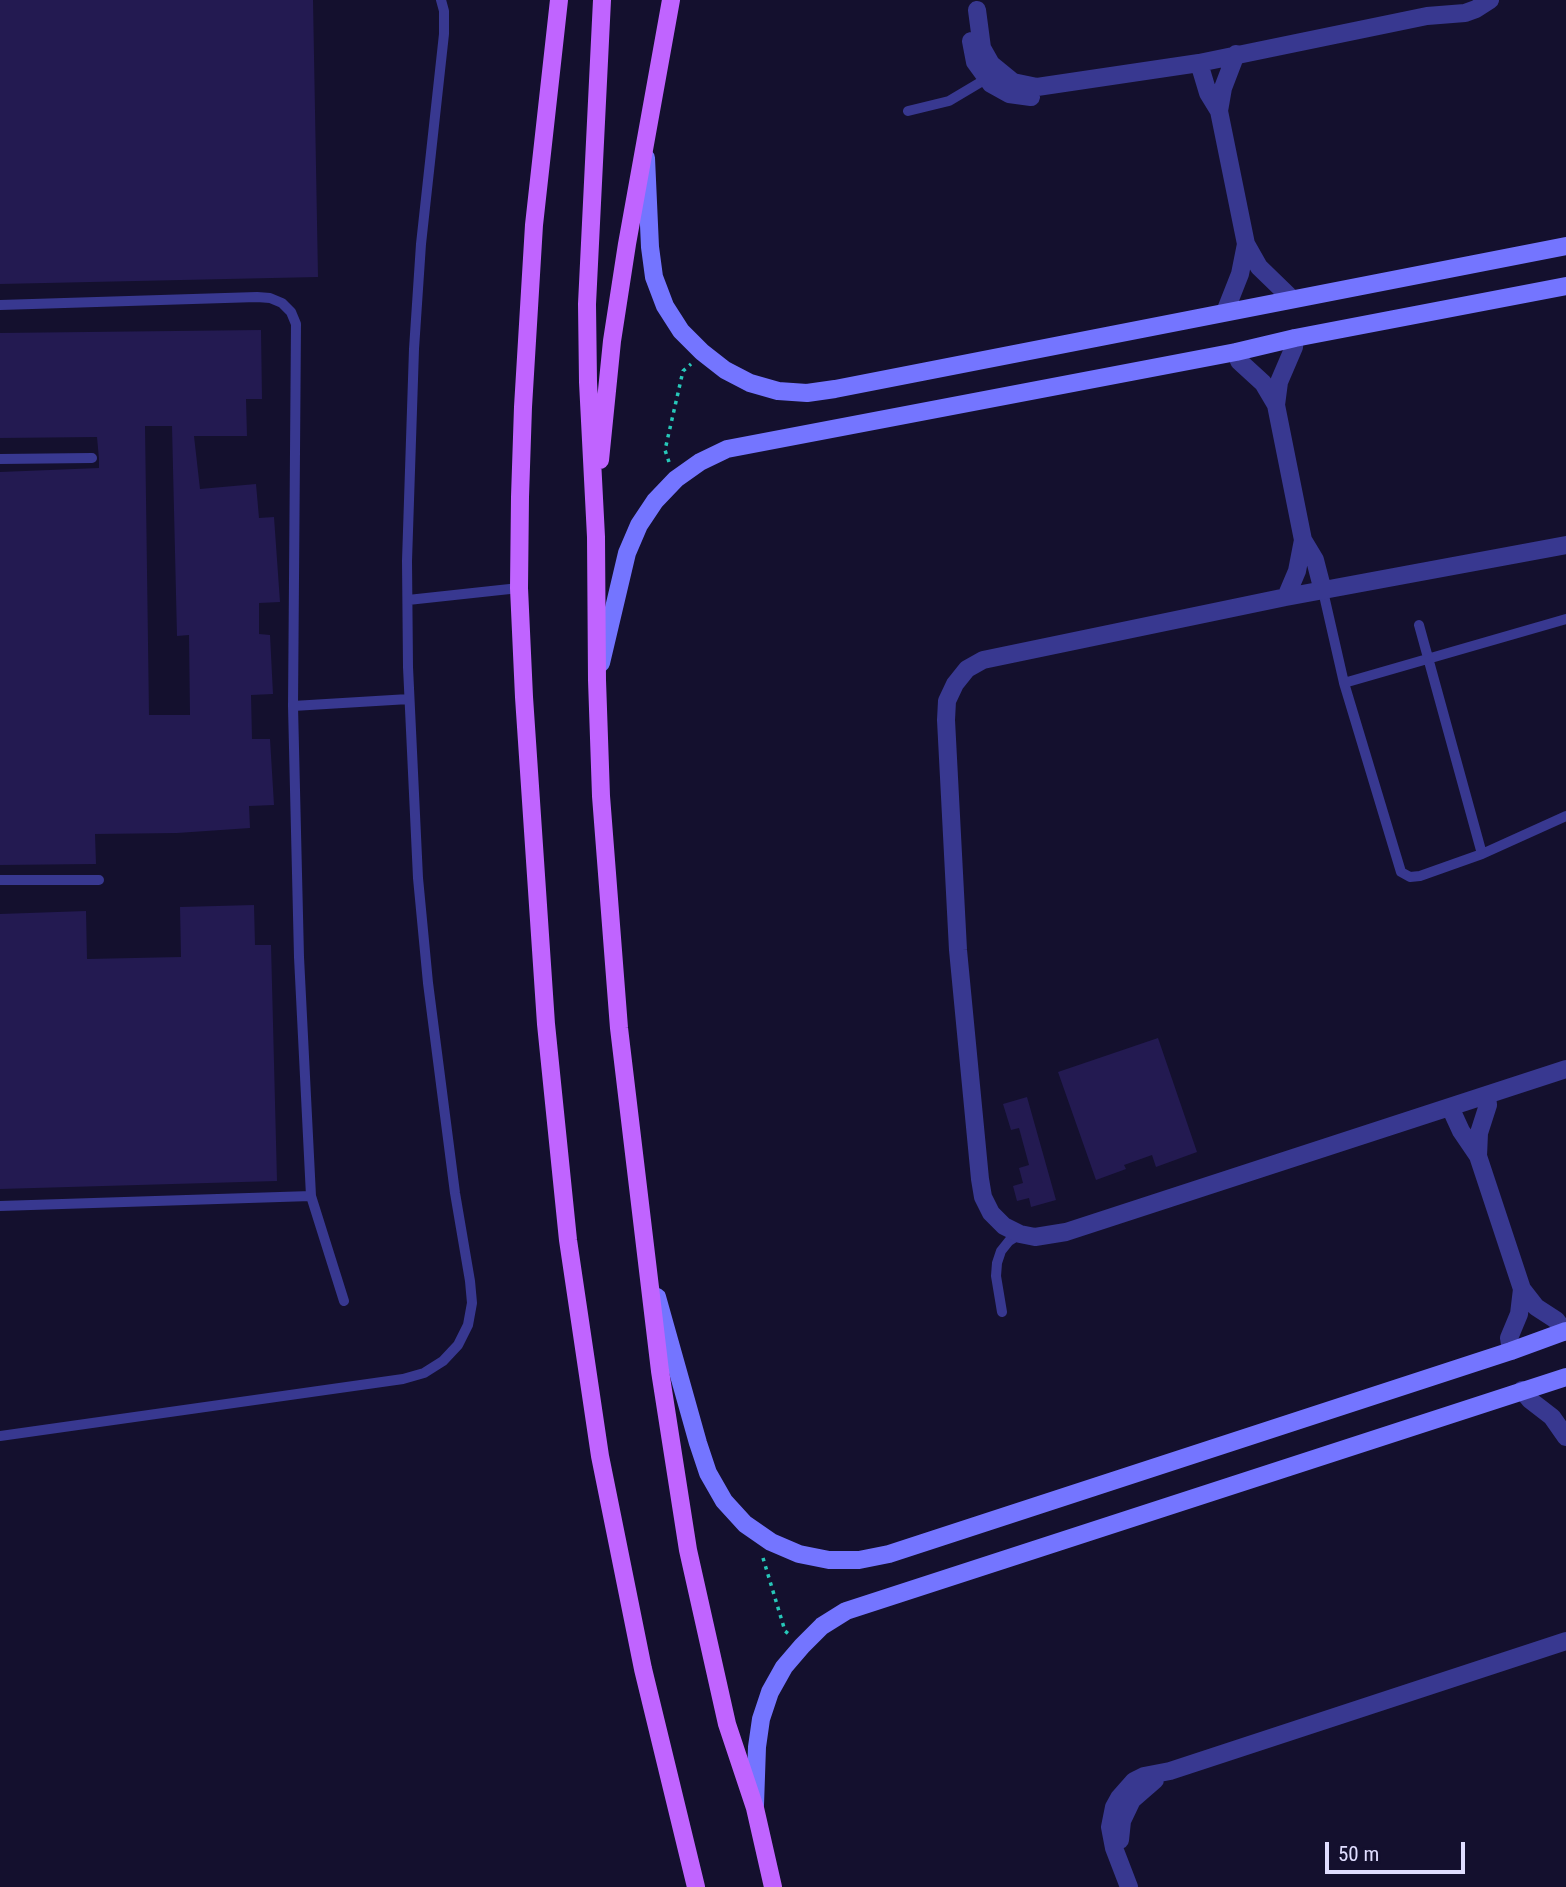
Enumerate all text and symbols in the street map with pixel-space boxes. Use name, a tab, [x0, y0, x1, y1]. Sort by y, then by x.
scale bar	[1328, 1828, 1468, 1872]
text: 50 m	[1338, 1842, 1379, 1866]

